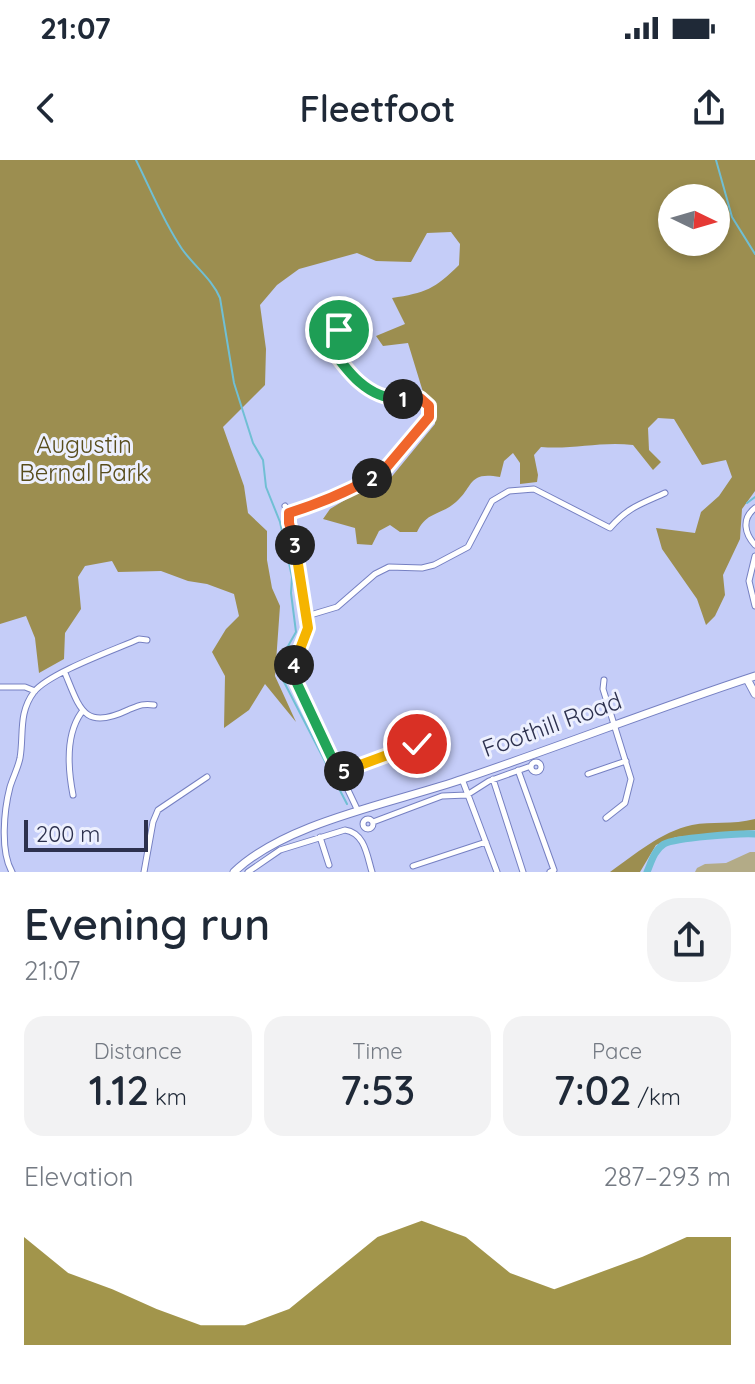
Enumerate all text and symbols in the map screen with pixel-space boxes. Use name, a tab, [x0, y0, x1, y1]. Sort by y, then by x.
text: 21:07	[40, 9, 111, 47]
icon: back	[24, 86, 68, 130]
text: Fleetfoot	[299, 86, 456, 131]
icon: share	[687, 86, 731, 130]
north arrow	[658, 184, 730, 256]
map controls	[658, 184, 730, 256]
pin	[305, 296, 373, 364]
icon: arrive	[317, 308, 361, 352]
pin: 1	[383, 379, 423, 419]
text: 1	[399, 385, 407, 413]
park label: Augustin Bernal Park	[19, 429, 149, 487]
pin: 2	[352, 458, 392, 498]
text: 2	[366, 464, 378, 492]
pin: 3	[275, 525, 315, 565]
text: 3	[289, 531, 301, 559]
pin: 4	[274, 645, 314, 685]
text: 4	[288, 651, 300, 679]
street label: Foothill Road	[478, 685, 626, 763]
pin	[383, 710, 451, 778]
icon: check	[395, 722, 439, 766]
pin: 5	[324, 751, 364, 791]
text: 5	[338, 757, 350, 785]
scale bar	[24, 816, 148, 852]
text: 200 m	[36, 820, 100, 848]
text: Evening run	[24, 896, 270, 951]
button: share	[647, 898, 731, 982]
text: 21:07	[24, 954, 80, 987]
text: Distance	[94, 1037, 182, 1065]
text: Time	[352, 1037, 403, 1065]
text: Pace	[592, 1037, 642, 1065]
text: 1.12	[89, 1065, 149, 1115]
text: 7:53	[340, 1065, 415, 1115]
text: 7:02	[553, 1065, 632, 1115]
text: km	[149, 1083, 187, 1111]
text: /km	[632, 1083, 681, 1111]
text: Elevation	[24, 1160, 134, 1193]
text: 287–293 m	[603, 1160, 731, 1193]

